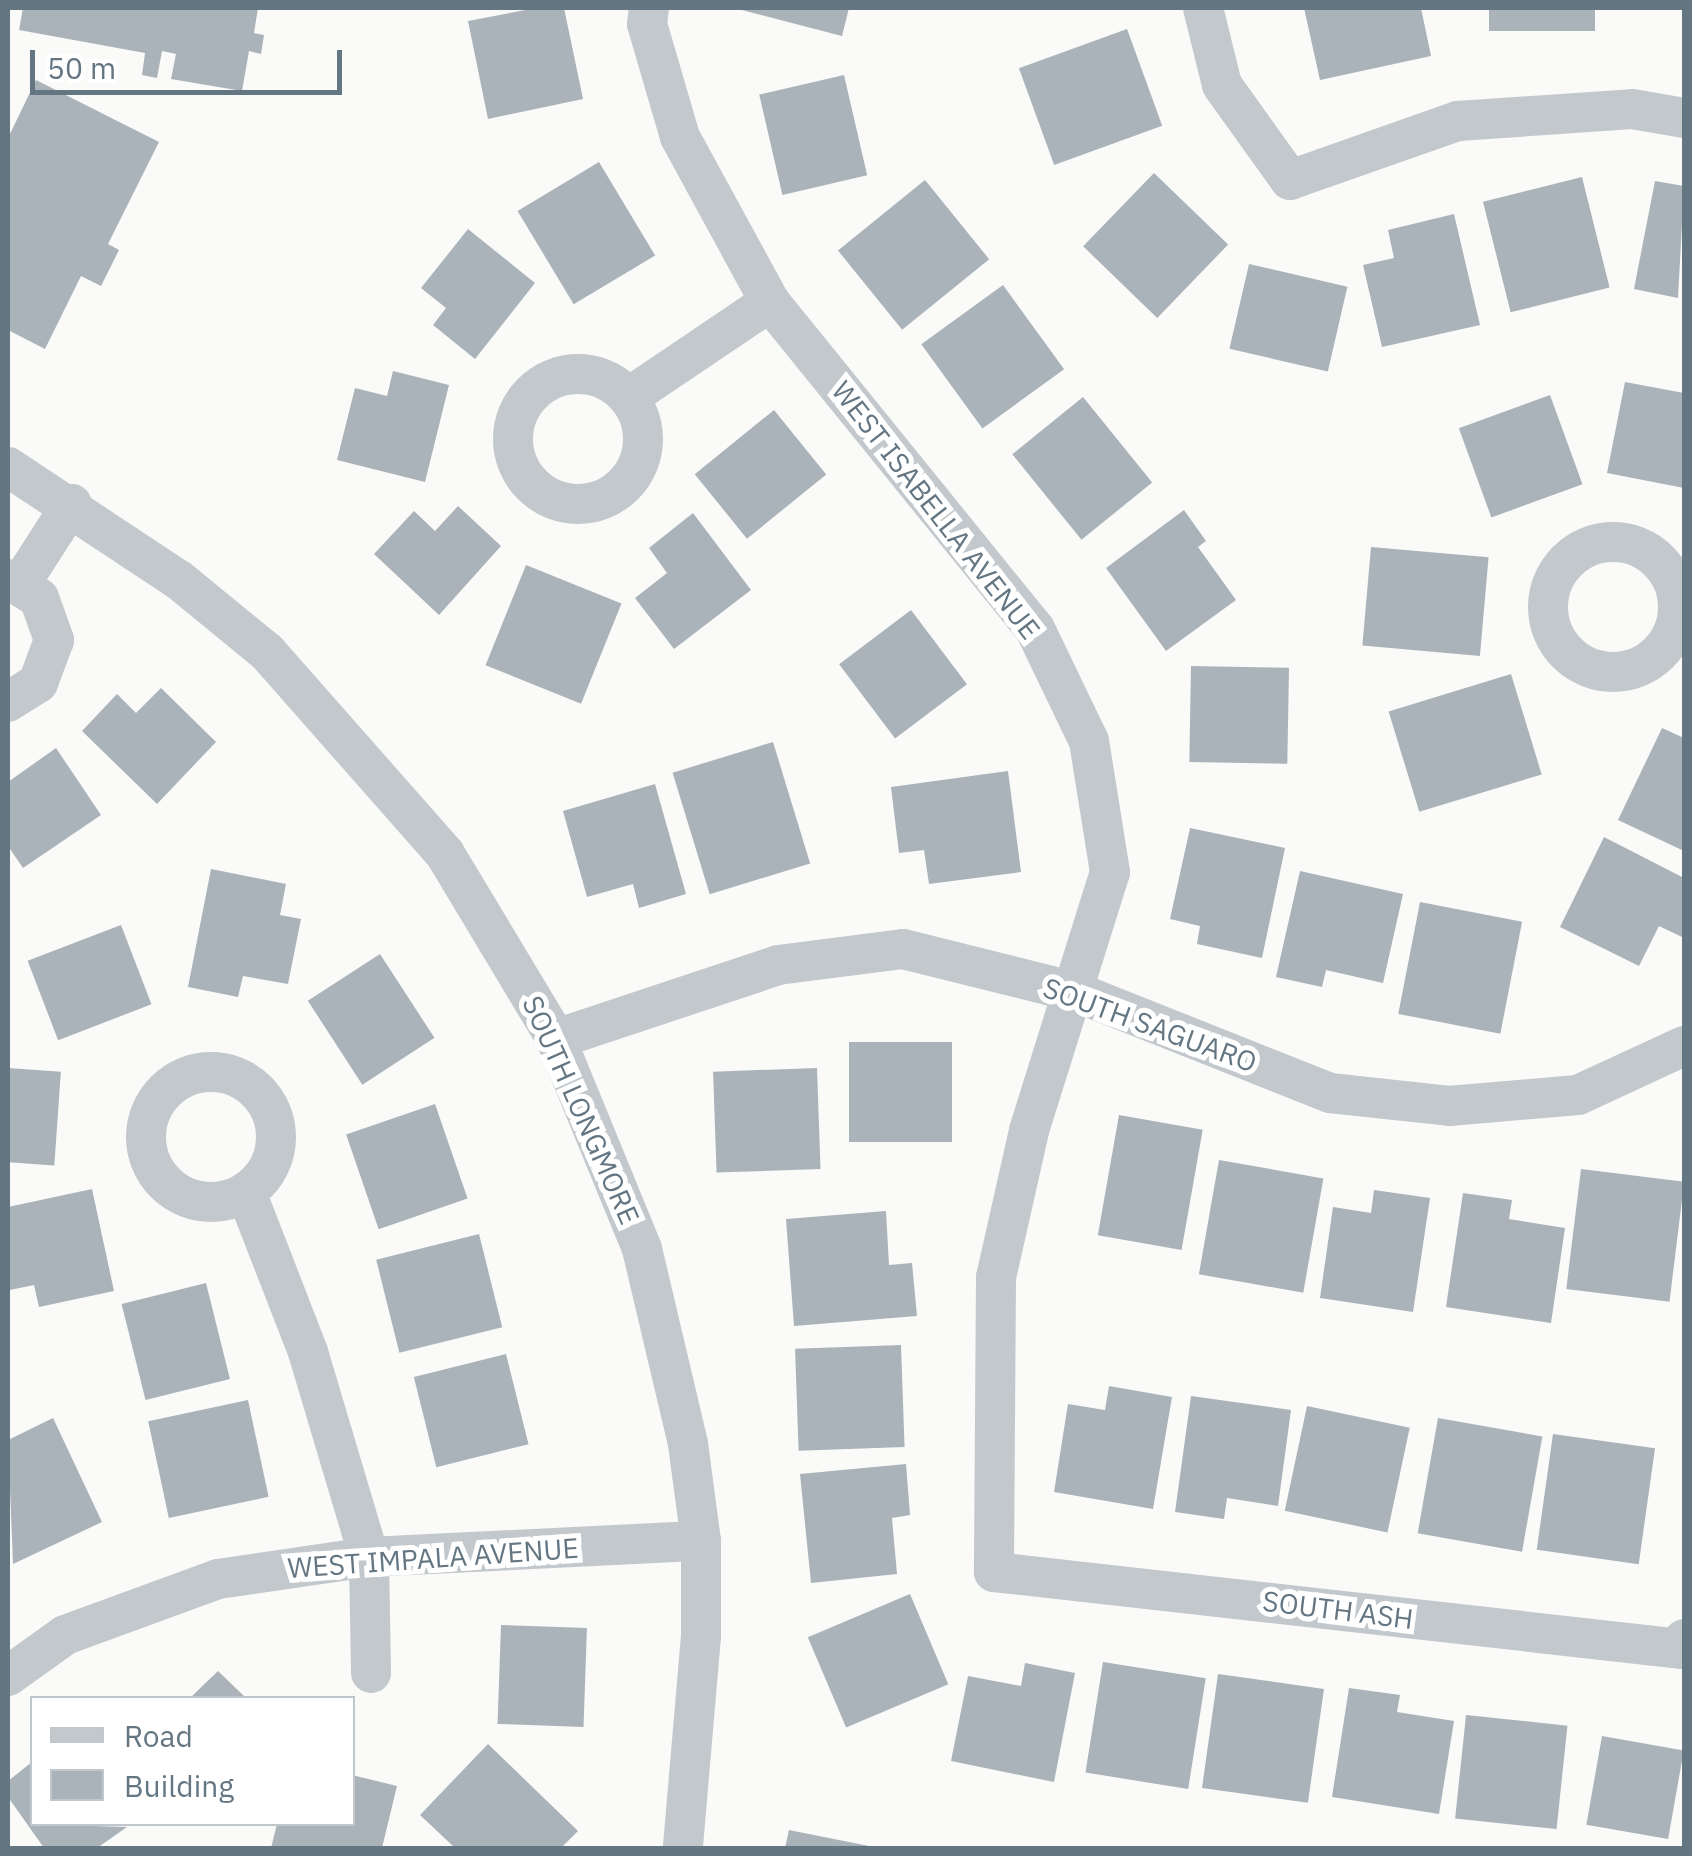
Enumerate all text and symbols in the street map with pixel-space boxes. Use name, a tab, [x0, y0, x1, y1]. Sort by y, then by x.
scale bar	[35, 30, 348, 92]
text: 50 m	[47, 48, 116, 87]
street label: WEST ISABELLA AVENUE	[825, 374, 1047, 646]
street label: SOUTH SAGUARO	[1039, 971, 1261, 1079]
street label: SOUTH LONGMORE	[516, 991, 646, 1229]
street label: WEST IMPALA AVENUE	[286, 1531, 580, 1585]
street label: SOUTH ASH	[1261, 1584, 1415, 1636]
legend	[30, 1696, 355, 1826]
text: Road	[124, 1716, 193, 1755]
text: Building	[124, 1766, 234, 1805]

